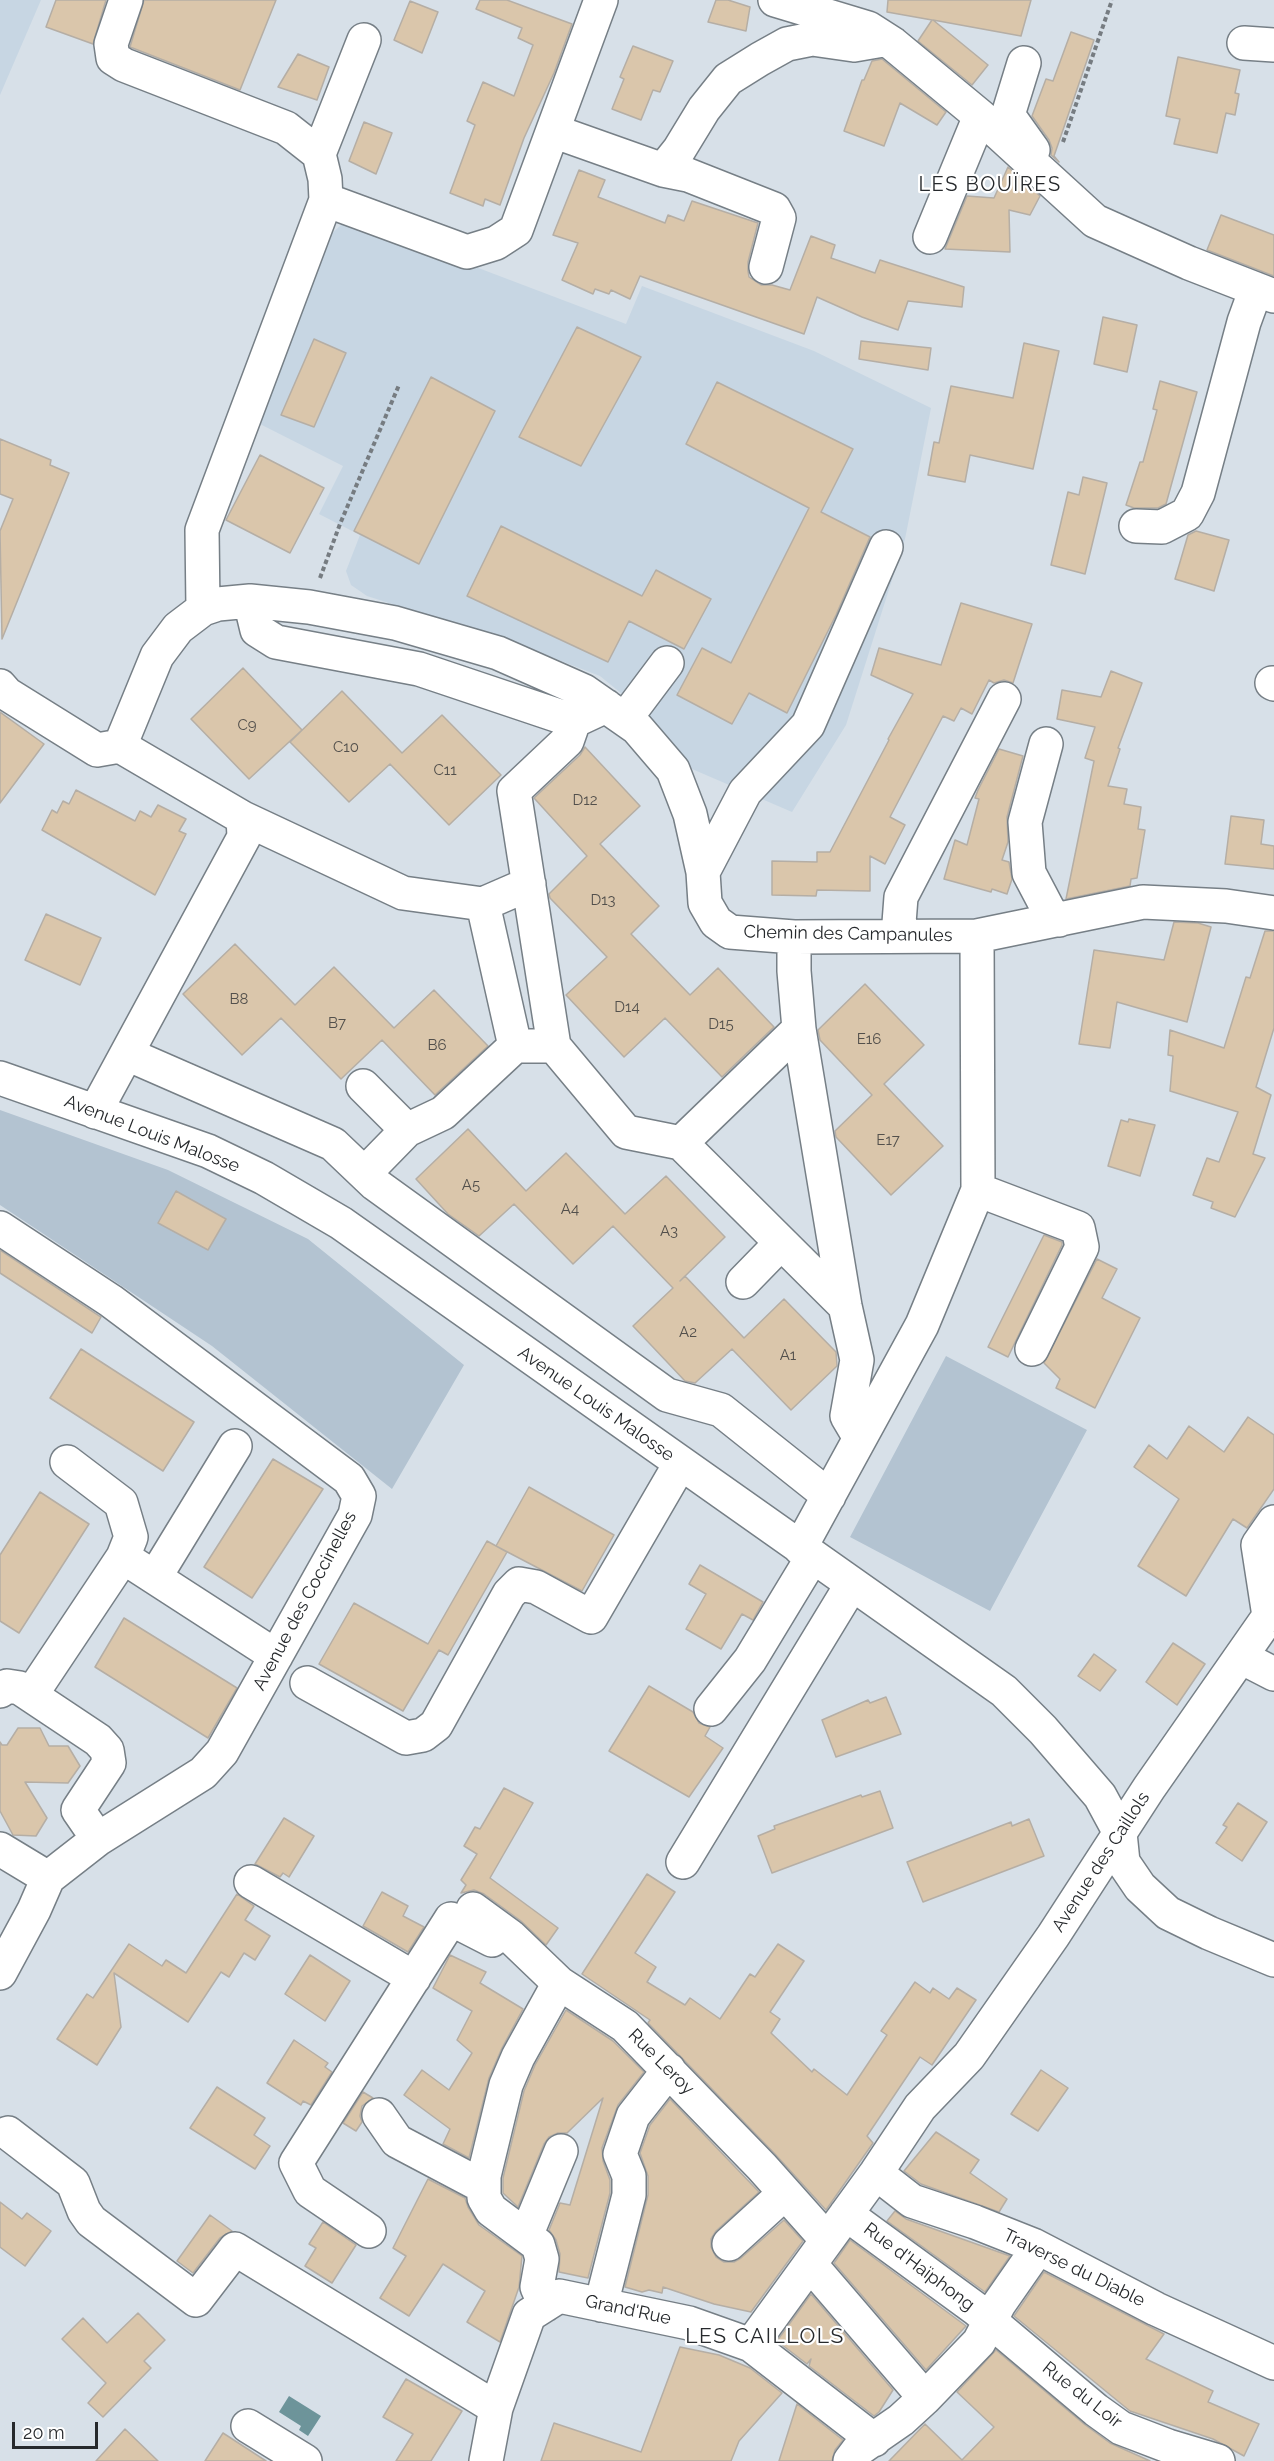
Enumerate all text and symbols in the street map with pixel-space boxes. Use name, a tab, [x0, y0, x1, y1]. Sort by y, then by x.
district label: LES BOUÏRES	[918, 173, 1062, 197]
house number: C9	[237, 716, 257, 734]
house number: C10	[333, 738, 359, 756]
house number: C11	[433, 761, 457, 779]
house number: D12	[573, 791, 597, 809]
house number: D13	[590, 891, 616, 909]
street label: Chemin des Campanules	[743, 921, 953, 947]
house number: B8	[230, 990, 248, 1008]
house number: D14	[614, 998, 640, 1016]
house number: B7	[328, 1014, 346, 1032]
house number: D15	[708, 1015, 734, 1033]
house number: E16	[857, 1030, 881, 1048]
house number: B6	[427, 1036, 447, 1054]
street label: Avenue Louis Malosse	[61, 1091, 243, 1177]
house number: E17	[876, 1131, 900, 1149]
house number: A5	[462, 1176, 480, 1194]
house number: A4	[561, 1200, 579, 1218]
house number: A3	[660, 1222, 678, 1240]
house number: A2	[679, 1323, 697, 1341]
street label: Avenue Louis Malosse	[514, 1342, 678, 1466]
house number: A1	[780, 1346, 796, 1364]
street label: Avenue des Coccinelles	[249, 1508, 361, 1694]
street label: Avenue des Caillols	[1048, 1788, 1154, 1936]
street label: Rue Leroy	[623, 2024, 699, 2100]
street label: Rue d'Haïphong	[859, 2218, 979, 2316]
street label: Traverse du Diable	[1000, 2224, 1148, 2312]
street label: Grand'Rue	[583, 2290, 673, 2330]
district label: LES CAILLOLS	[685, 2324, 845, 2350]
street label: Rue du Loir	[1038, 2357, 1126, 2433]
scale bar	[15, 2410, 100, 2448]
text: 20 m	[23, 2422, 65, 2443]

